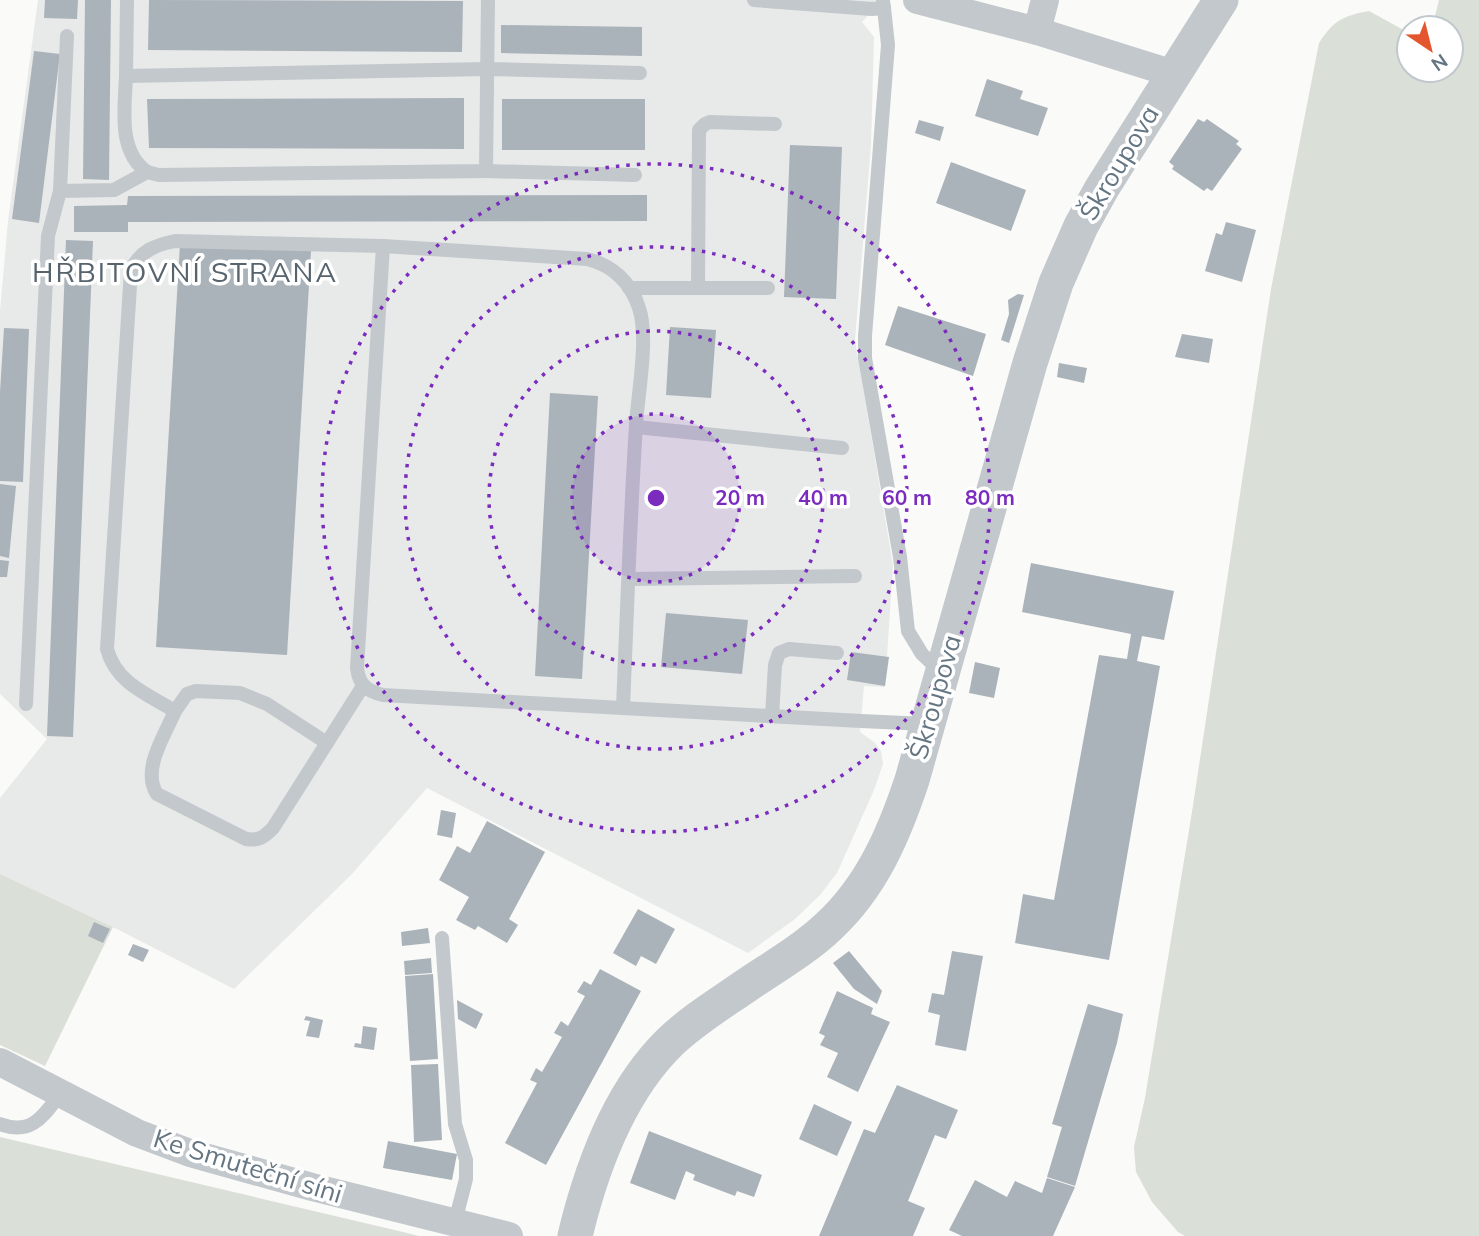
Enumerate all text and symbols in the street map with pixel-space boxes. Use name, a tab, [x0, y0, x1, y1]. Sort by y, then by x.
north arrow	[1395, 14, 1465, 84]
text: N	[1427, 49, 1453, 77]
street label: Škroupova	[1071, 99, 1166, 226]
district label: HŘBITOVNÍ STRANA	[32, 254, 338, 289]
text: 20 m	[715, 484, 765, 510]
text: 40 m	[798, 484, 848, 510]
text: 60 m	[882, 484, 932, 510]
text: 80 m	[965, 484, 1015, 510]
centre of rings	[644, 486, 668, 510]
street label: Škroupova	[901, 631, 968, 763]
street label: Ke Smuteční síni	[150, 1121, 347, 1210]

